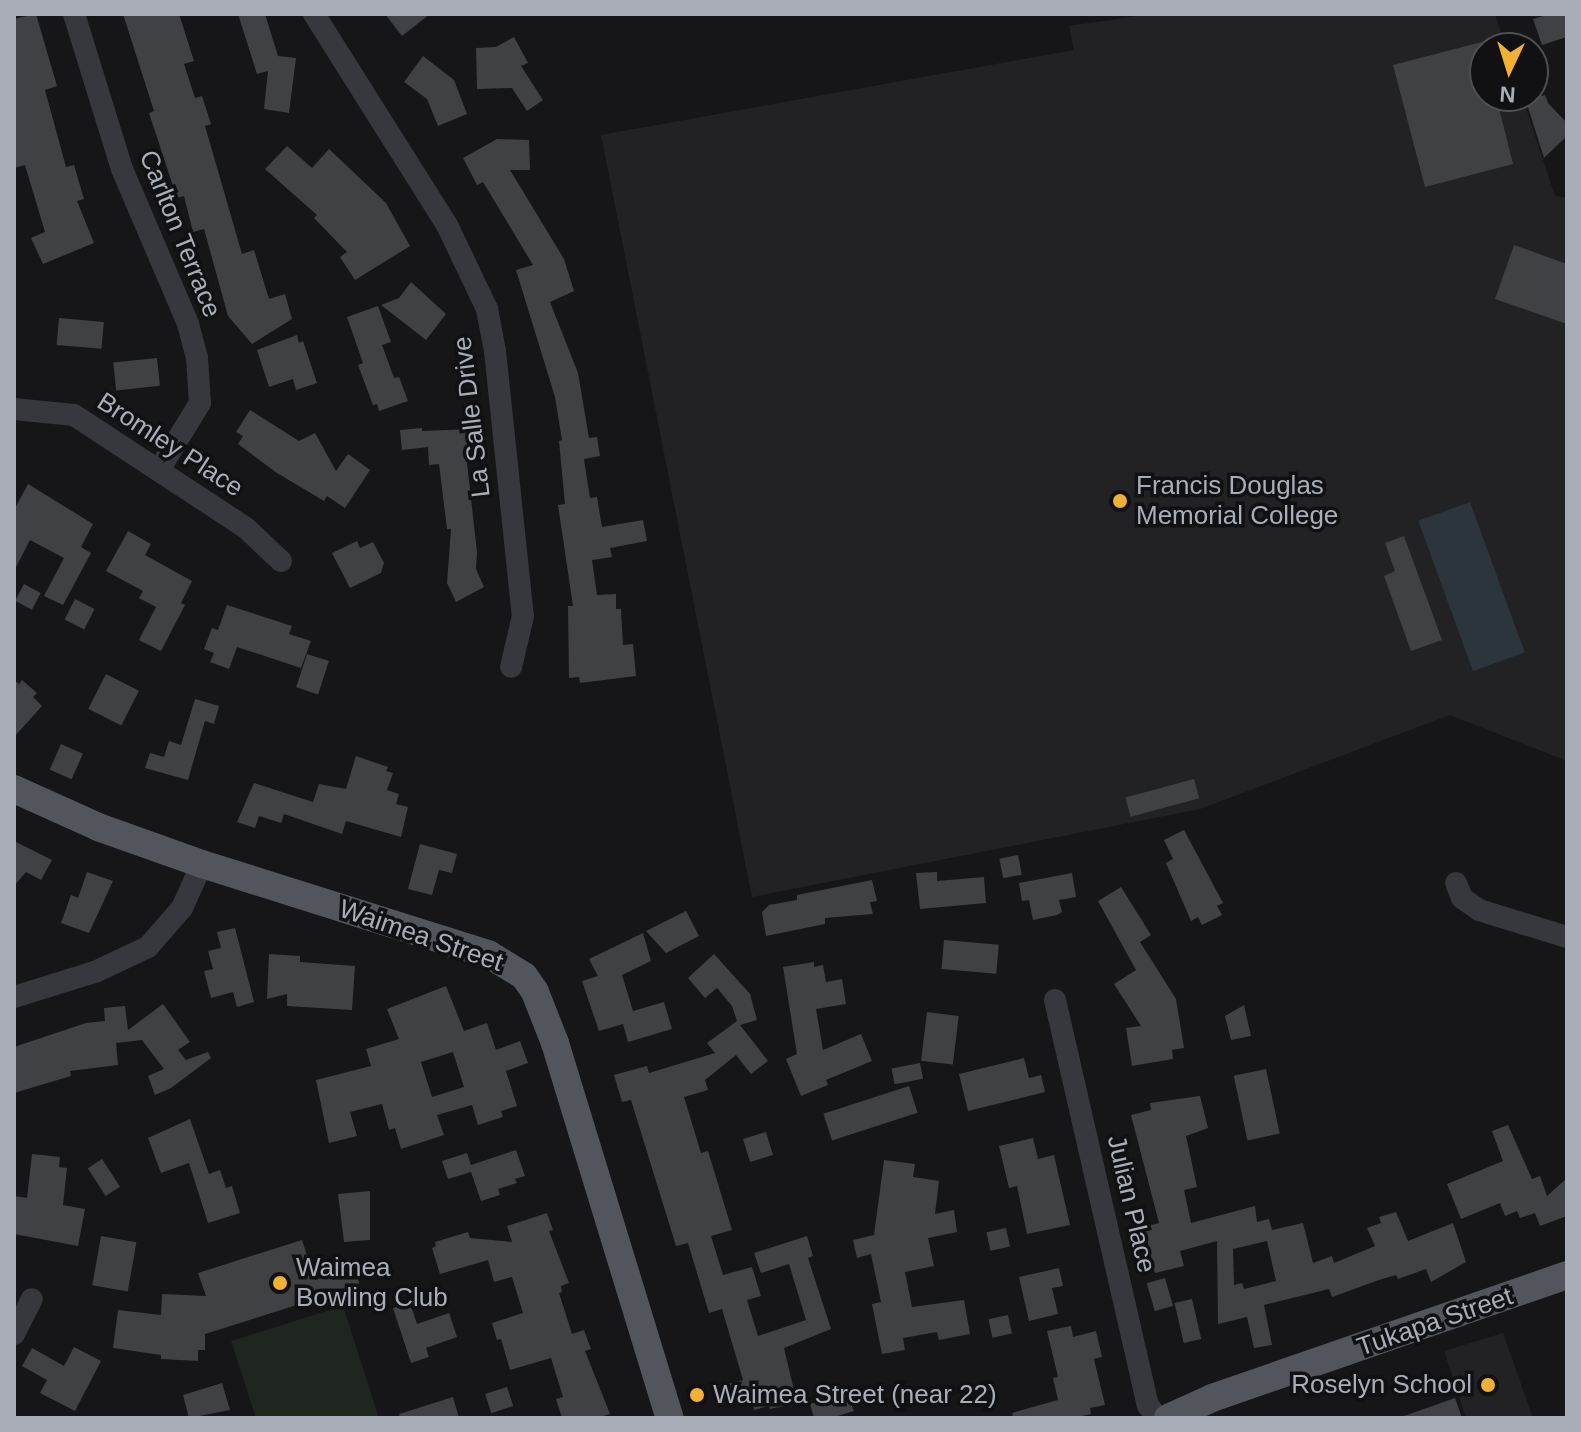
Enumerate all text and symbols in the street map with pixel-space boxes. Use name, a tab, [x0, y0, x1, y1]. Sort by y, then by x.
north arrow	[1469, 32, 1549, 112]
text: N	[1499, 81, 1516, 107]
street label: Carlton Terrace	[132, 146, 228, 322]
street label: La Salle Drive	[447, 335, 497, 499]
street label: Bromley Place	[91, 386, 249, 504]
place label: Francis Douglas Memorial College	[1136, 470, 1338, 532]
marker: Francis Douglas Memorial College	[1111, 492, 1129, 510]
street label: Waimea Street	[335, 893, 507, 979]
street label: Julian Place	[1100, 1132, 1162, 1276]
place label: Waimea Bowling Club	[296, 1252, 448, 1314]
marker: Waimea Bowling Club	[271, 1274, 289, 1292]
street label: Tukapa Street	[1353, 1281, 1517, 1363]
place label: Roselyn School	[1291, 1369, 1472, 1401]
marker: Roselyn School	[1479, 1376, 1497, 1394]
place label: Waimea Street (near 22)	[713, 1379, 997, 1411]
marker: Waimea Street (near 22)	[688, 1386, 706, 1404]

